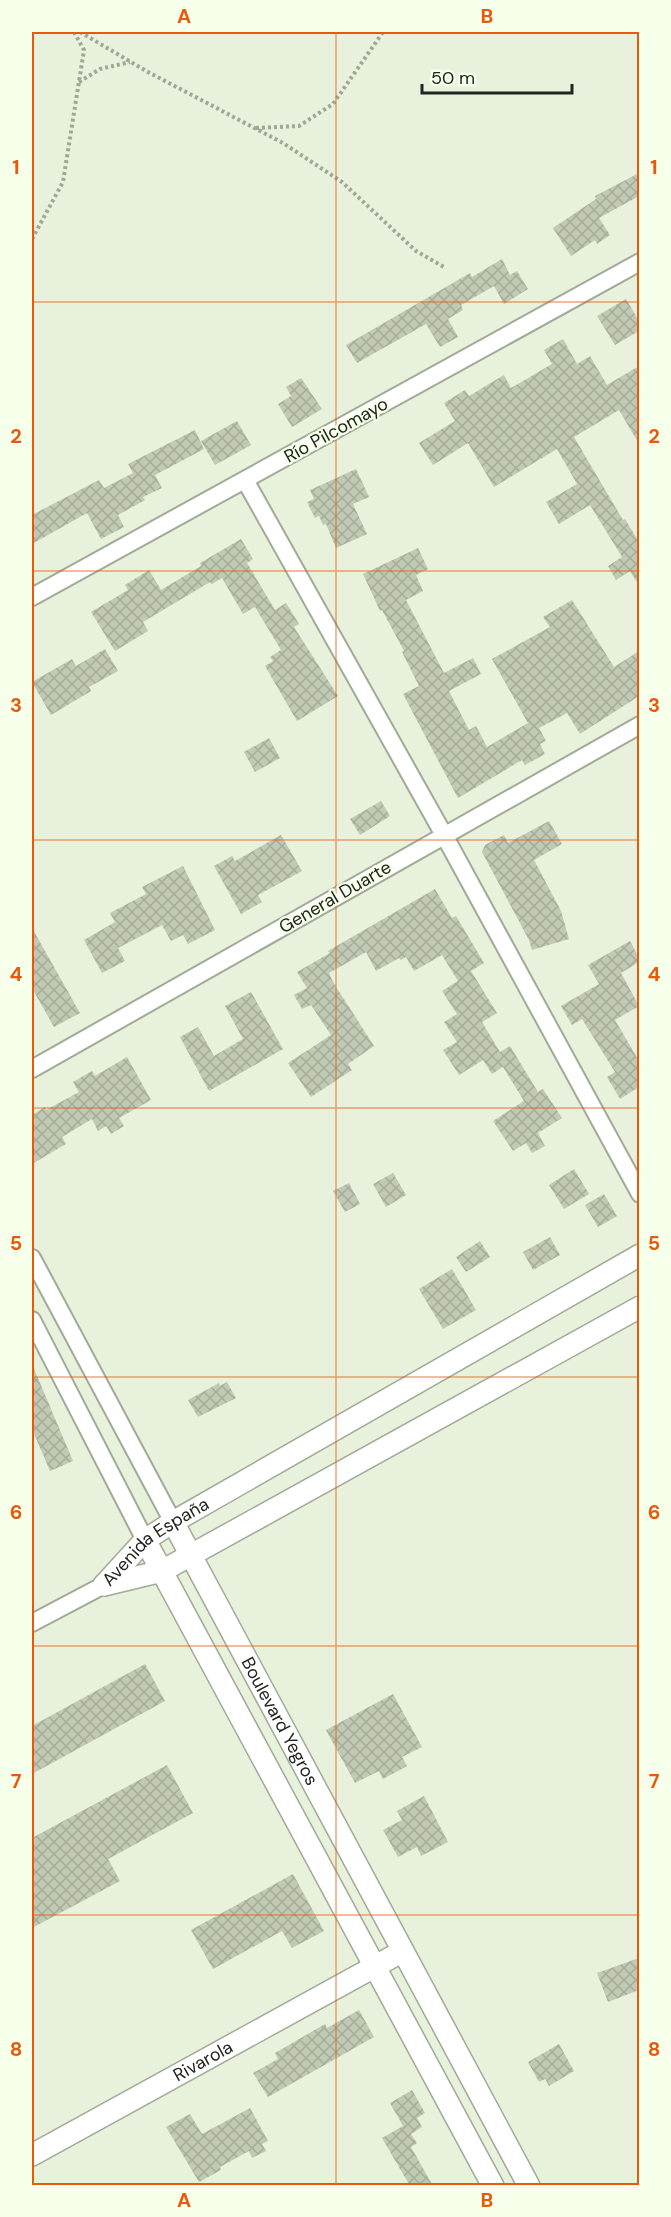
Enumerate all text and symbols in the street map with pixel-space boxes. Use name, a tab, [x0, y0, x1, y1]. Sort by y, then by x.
text: A	[177, 3, 191, 29]
text: B	[481, 3, 493, 29]
scale bar	[422, 57, 572, 95]
text: 50 m	[431, 66, 475, 90]
text: 1	[12, 154, 20, 180]
text: 1	[650, 154, 658, 180]
street label: Río Pilcomayo	[280, 392, 392, 468]
text: 2	[10, 423, 22, 449]
text: 2	[648, 423, 660, 449]
text: 3	[10, 692, 22, 718]
text: 3	[648, 692, 660, 718]
street label: General Duarte	[275, 855, 395, 939]
text: 4	[10, 961, 23, 987]
text: 4	[648, 961, 661, 987]
text: 5	[10, 1230, 22, 1256]
text: 5	[648, 1230, 660, 1256]
street label: Avenida España	[97, 1492, 213, 1591]
text: 6	[10, 1499, 22, 1525]
text: 6	[648, 1499, 660, 1525]
street label: Boulevard Yegros	[236, 1653, 324, 1790]
text: 7	[11, 1768, 22, 1794]
text: 7	[649, 1768, 660, 1794]
street label: Rivarola	[169, 2035, 237, 2087]
text: 8	[10, 2036, 22, 2062]
text: 8	[648, 2036, 660, 2062]
text: A	[177, 2187, 191, 2213]
text: B	[481, 2187, 493, 2213]

